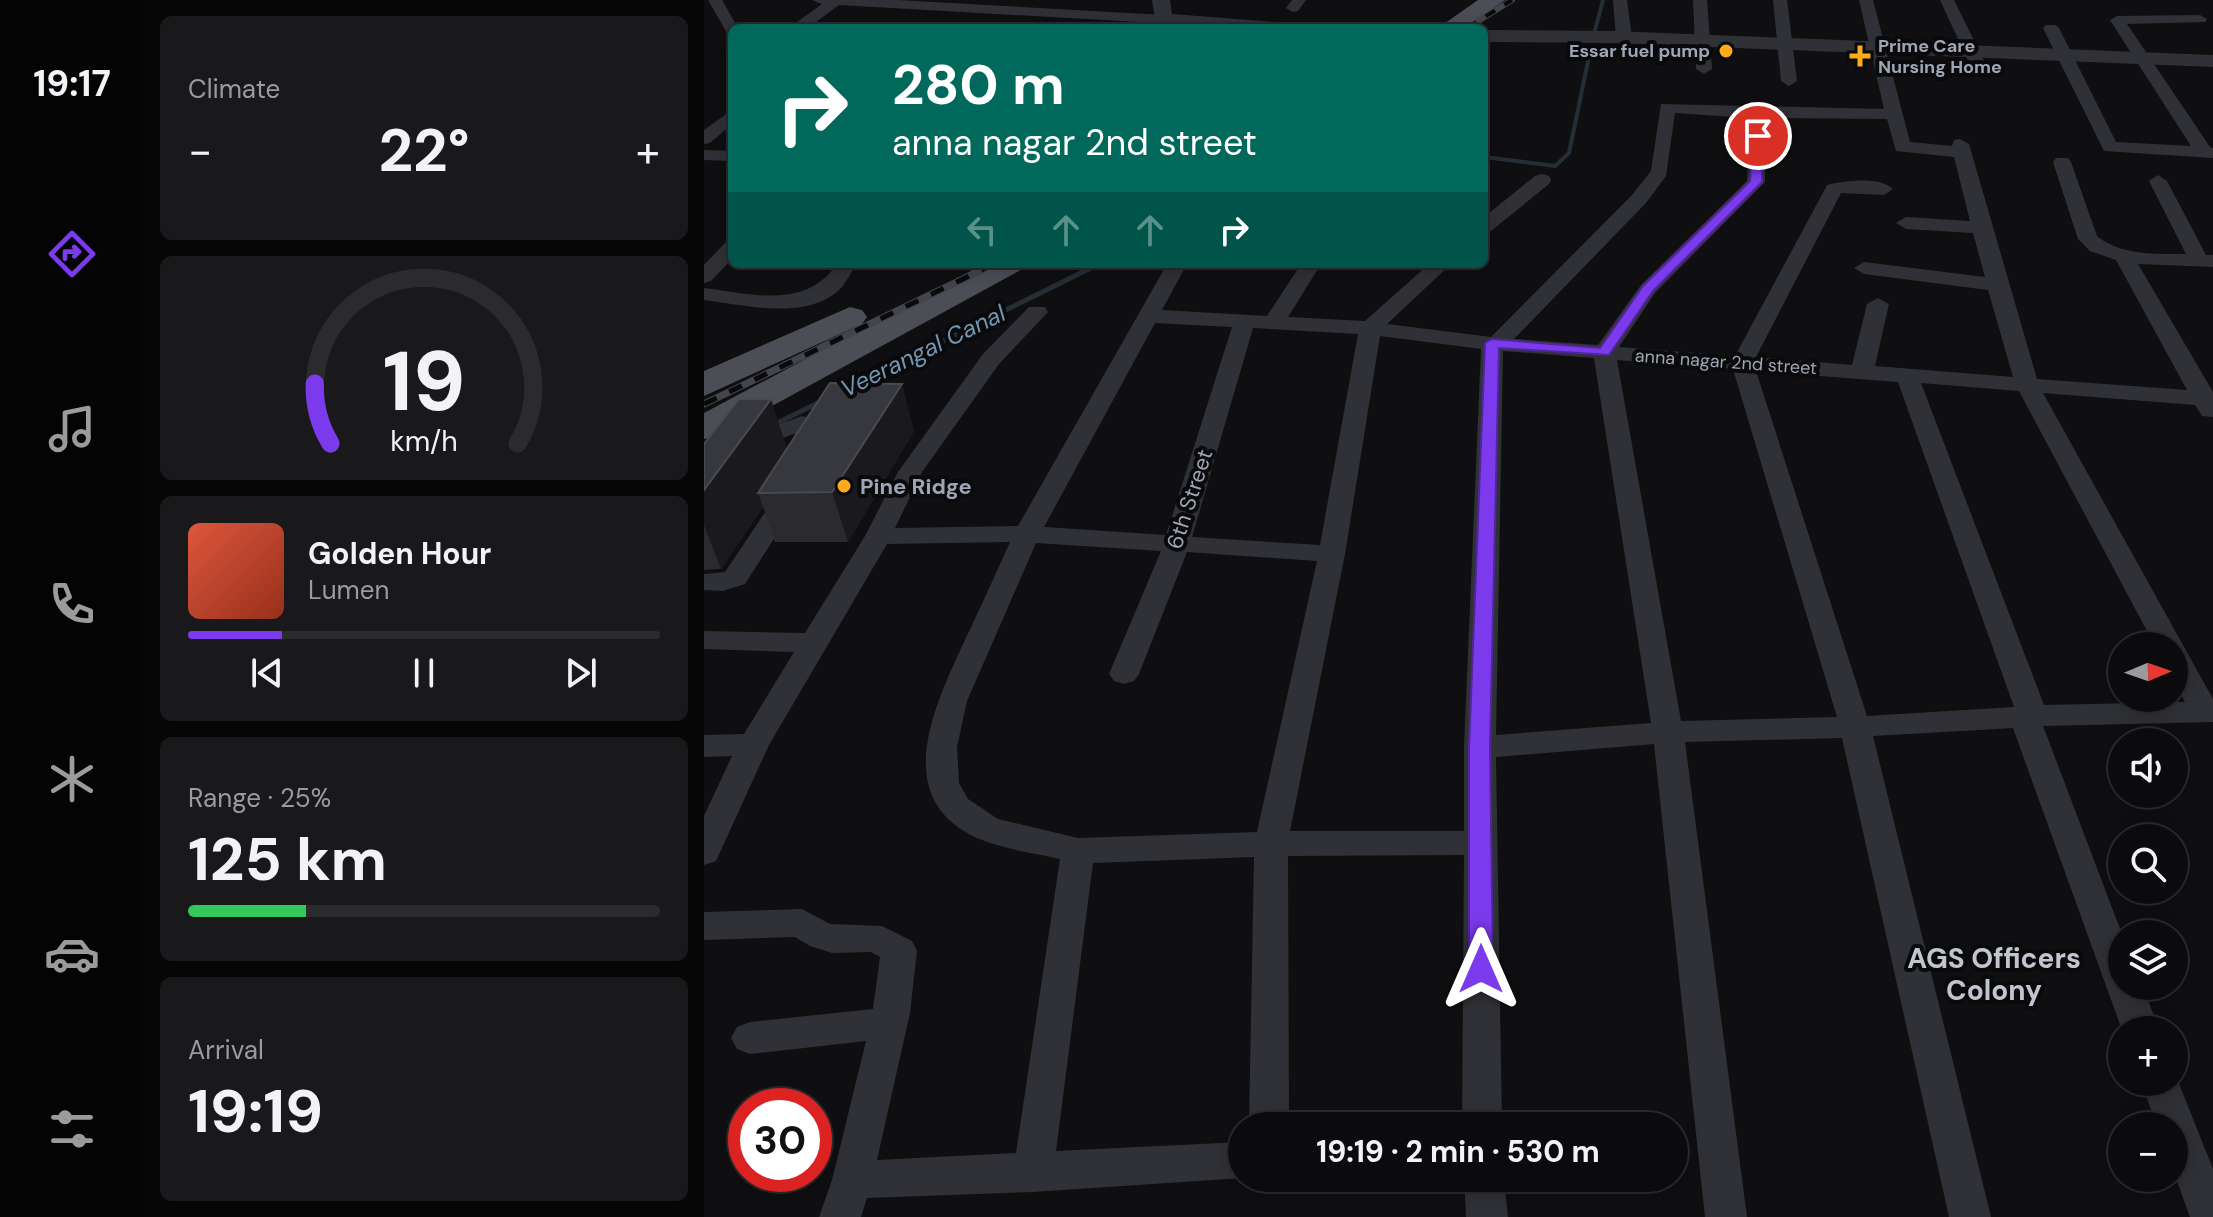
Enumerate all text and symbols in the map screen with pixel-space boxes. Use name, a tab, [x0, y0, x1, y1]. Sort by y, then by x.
place label: Prime Care Nursing Home	[1878, 34, 2002, 79]
place label: Essar fuel pump	[1569, 39, 1710, 63]
marker: Essar fuel pump	[1717, 42, 1735, 60]
marker: Prime Care Nursing Home	[1849, 45, 1871, 67]
text: 280 m	[892, 48, 1065, 121]
icon: right	[760, 56, 864, 160]
text: 19:17	[33, 60, 111, 107]
text: Climate	[188, 72, 280, 106]
pin	[1724, 102, 1792, 170]
text: 22°	[378, 111, 470, 190]
icon: arrive	[1736, 114, 1780, 158]
text: anna nagar 2nd street	[892, 119, 1257, 166]
text: −	[188, 122, 212, 180]
text: +	[636, 122, 660, 180]
icon: left	[960, 208, 1004, 252]
icon: ahead	[1044, 208, 1088, 252]
icon: ahead	[1128, 208, 1172, 252]
icon: right	[1212, 208, 1256, 252]
icon: directions	[44, 226, 100, 282]
water label: Veerangal Canal	[835, 297, 1011, 404]
text: 19	[382, 327, 466, 436]
street label: anna nagar 2nd street	[1634, 344, 1818, 380]
icon: music	[44, 401, 100, 457]
text: km/h	[390, 423, 458, 460]
street label: 6th Street	[1160, 446, 1219, 553]
place label: Pine Ridge	[860, 472, 972, 501]
marker: Pine Ridge	[835, 477, 853, 495]
text: Golden Hour	[308, 534, 491, 573]
text: Lumen	[308, 573, 389, 607]
icon: phone	[44, 576, 100, 632]
north arrow	[2108, 632, 2188, 712]
map controls	[2108, 632, 2188, 1192]
icon: previous	[245, 651, 289, 695]
icon: pause	[402, 651, 446, 695]
icon: next	[559, 651, 603, 695]
button: sound	[2108, 728, 2188, 808]
icon: climate	[44, 751, 100, 807]
text: Range · 25%	[188, 781, 331, 815]
text: 125 km	[188, 820, 387, 899]
button: search	[2108, 824, 2188, 904]
button: layers	[2108, 920, 2188, 1000]
icon: car	[44, 926, 100, 982]
position arrow	[1439, 927, 1523, 1011]
district label: AGS Officers Colony	[1907, 940, 2081, 1009]
button: +	[2108, 1016, 2188, 1096]
text: Arrival	[188, 1033, 264, 1067]
text: 19:19	[188, 1072, 323, 1151]
speed limit sign: 30	[728, 1088, 832, 1192]
icon: filters	[44, 1101, 100, 1157]
button: −	[2108, 1112, 2188, 1192]
text: 19:19 · 2 min · 530 m	[1316, 1132, 1600, 1171]

